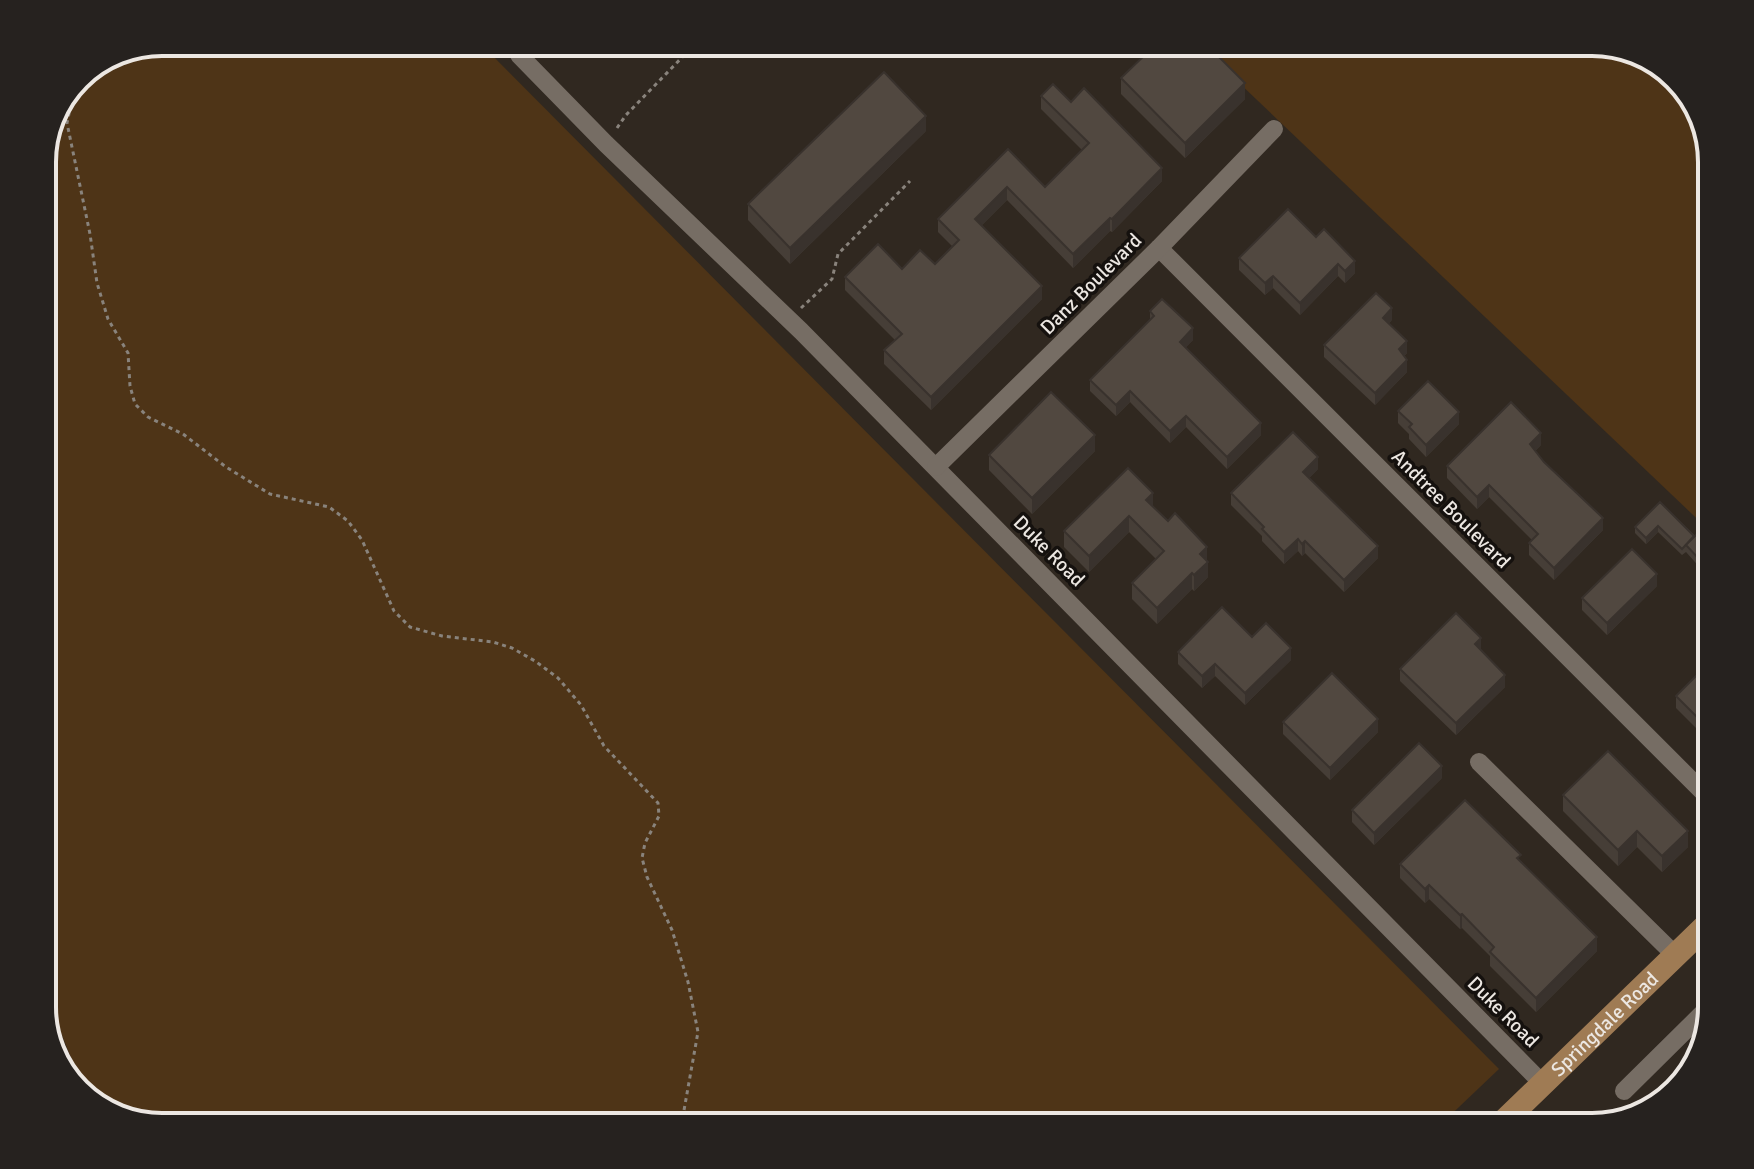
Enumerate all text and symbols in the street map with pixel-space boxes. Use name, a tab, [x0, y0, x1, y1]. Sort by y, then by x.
street label: Danz Boulevard	[1035, 228, 1147, 340]
street label: Andtree Boulevard	[1386, 444, 1516, 574]
street label: Duke Road	[1008, 510, 1090, 592]
street label: Springdale Road	[1545, 966, 1663, 1082]
street label: Duke Road	[1462, 971, 1544, 1053]

